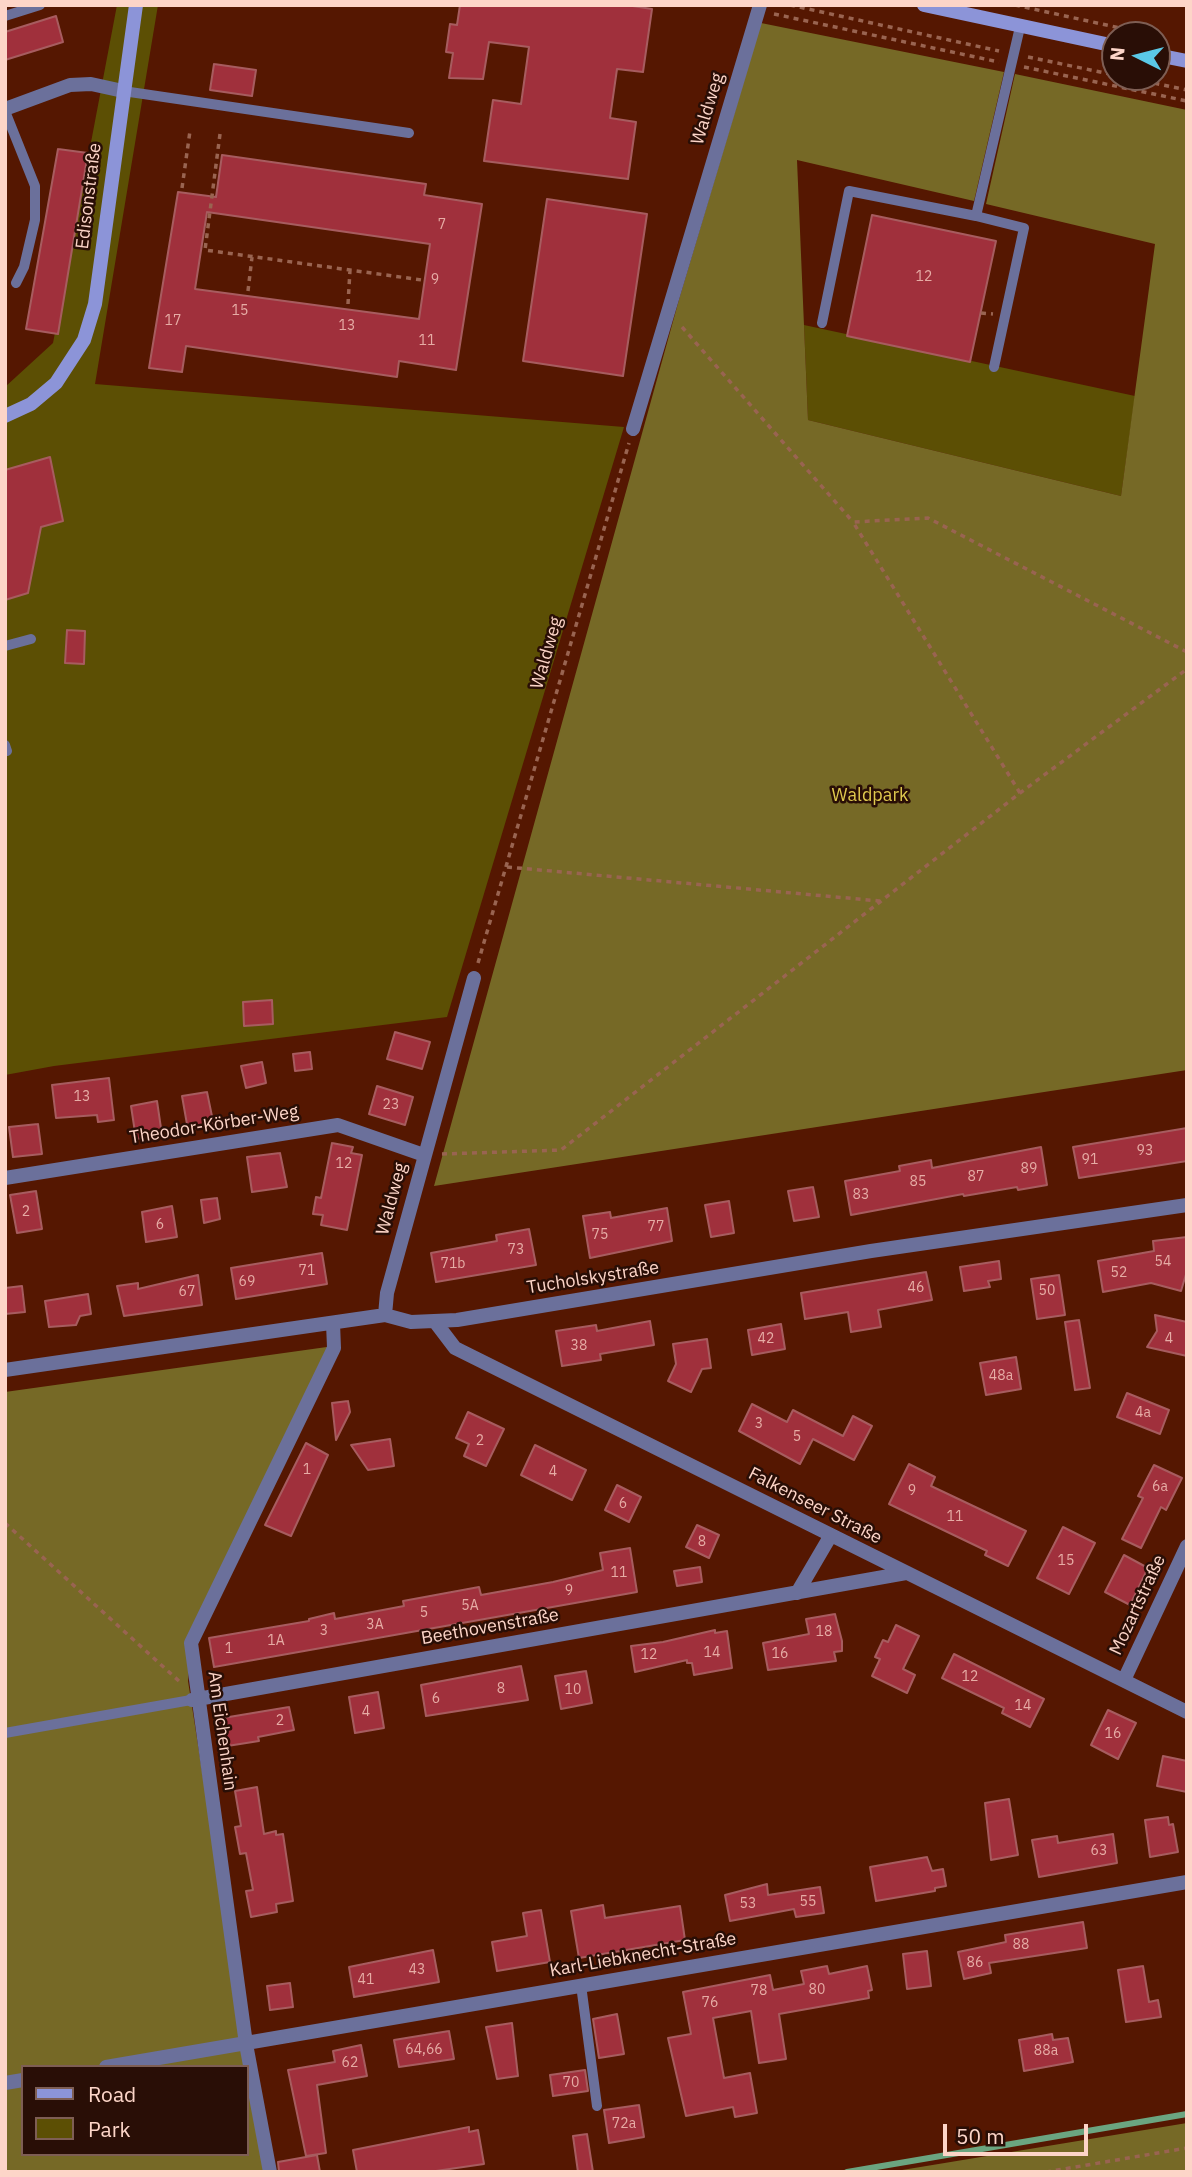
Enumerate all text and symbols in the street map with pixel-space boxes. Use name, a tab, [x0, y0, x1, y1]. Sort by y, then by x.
north arrow	[1101, 21, 1171, 91]
text: N	[1104, 46, 1130, 62]
street label: Waldweg	[687, 70, 729, 148]
street label: Edisonstraße	[72, 142, 106, 250]
house number: 7	[438, 217, 446, 233]
house number: 12	[916, 269, 932, 285]
house number: 9	[431, 272, 439, 288]
house number: 15	[232, 303, 248, 319]
house number: 17	[165, 313, 181, 329]
house number: 13	[339, 318, 355, 334]
house number: 11	[419, 333, 435, 349]
street label: Waldweg	[526, 614, 568, 692]
park label: Waldpark	[832, 785, 908, 807]
house number: 13	[74, 1089, 90, 1105]
house number: 23	[383, 1097, 399, 1113]
street label: Theodor-Körber-Weg	[128, 1101, 300, 1149]
house number: 93	[1137, 1143, 1153, 1159]
house number: 91	[1082, 1152, 1098, 1168]
house number: 12	[336, 1156, 352, 1172]
street label: Waldweg	[372, 1161, 412, 1237]
house number: 89	[1021, 1161, 1037, 1177]
house number: 87	[968, 1169, 984, 1185]
house number: 85	[910, 1174, 926, 1190]
house number: 83	[853, 1187, 869, 1203]
house number: 2	[22, 1204, 30, 1220]
house number: 6	[156, 1217, 164, 1233]
house number: 77	[648, 1219, 664, 1235]
house number: 75	[592, 1227, 608, 1243]
house number: 73	[508, 1242, 524, 1258]
house number: 54	[1155, 1254, 1171, 1270]
house number: 71b	[441, 1256, 465, 1272]
street label: Tucholskystraße	[525, 1257, 661, 1299]
house number: 71	[299, 1263, 315, 1279]
house number: 52	[1111, 1265, 1127, 1281]
house number: 69	[239, 1274, 255, 1290]
house number: 46	[908, 1280, 924, 1296]
house number: 50	[1039, 1283, 1055, 1299]
house number: 67	[179, 1284, 195, 1300]
house number: 42	[758, 1331, 774, 1347]
house number: 4	[1165, 1331, 1173, 1347]
house number: 38	[571, 1338, 587, 1354]
house number: 48a	[989, 1368, 1013, 1384]
house number: 4a	[1135, 1405, 1151, 1421]
house number: 3	[755, 1416, 763, 1432]
house number: 5	[793, 1429, 801, 1445]
house number: 2	[476, 1433, 484, 1449]
house number: 1	[303, 1462, 311, 1478]
street label: Falkenseer Straße	[745, 1463, 885, 1549]
house number: 4	[549, 1464, 557, 1480]
house number: 6a	[1152, 1479, 1168, 1495]
house number: 9	[908, 1483, 916, 1499]
house number: 6	[619, 1496, 627, 1512]
house number: 11	[947, 1509, 963, 1525]
house number: 8	[698, 1534, 706, 1550]
street label: Mozartstraße	[1105, 1551, 1171, 1659]
house number: 15	[1058, 1553, 1074, 1569]
house number: 11	[611, 1565, 627, 1581]
house number: 9	[565, 1583, 573, 1599]
house number: 5A	[461, 1598, 479, 1614]
street label: Beethovenstraße	[420, 1604, 560, 1650]
house number: 5	[420, 1605, 428, 1621]
house number: 3A	[366, 1617, 384, 1633]
house number: 3	[320, 1623, 328, 1639]
house number: 18	[816, 1624, 832, 1640]
house number: 1A	[267, 1633, 285, 1649]
house number: 1	[225, 1641, 233, 1657]
house number: 14	[704, 1645, 720, 1661]
house number: 16	[772, 1646, 788, 1662]
house number: 12	[641, 1647, 657, 1663]
house number: 12	[962, 1669, 978, 1685]
street label: Am Eichenhain	[203, 1670, 241, 1792]
house number: 8	[497, 1681, 505, 1697]
house number: 10	[565, 1682, 581, 1698]
house number: 6	[432, 1691, 440, 1707]
house number: 14	[1015, 1698, 1031, 1714]
house number: 4	[362, 1704, 370, 1720]
house number: 2	[276, 1713, 284, 1729]
house number: 16	[1105, 1726, 1121, 1742]
house number: 63	[1091, 1843, 1107, 1859]
house number: 55	[800, 1894, 816, 1910]
house number: 53	[740, 1896, 756, 1912]
street label: Karl-Liebknecht-Straße	[548, 1928, 738, 1982]
house number: 88	[1013, 1937, 1029, 1953]
house number: 86	[967, 1955, 983, 1971]
house number: 43	[409, 1962, 425, 1978]
house number: 41	[358, 1972, 374, 1988]
house number: 80	[809, 1982, 825, 1998]
house number: 78	[751, 1983, 767, 1999]
house number: 76	[702, 1995, 718, 2011]
house number: 64,66	[405, 2042, 443, 2058]
house number: 88a	[1034, 2043, 1058, 2059]
house number: 62	[342, 2055, 358, 2071]
legend	[21, 2065, 248, 2156]
house number: 70	[563, 2075, 579, 2091]
text: Road	[88, 2080, 136, 2108]
scale bar	[947, 2110, 1092, 2154]
text: Park	[88, 2115, 131, 2143]
house number: 72a	[612, 2116, 636, 2132]
text: 50 m	[956, 2122, 1005, 2150]

